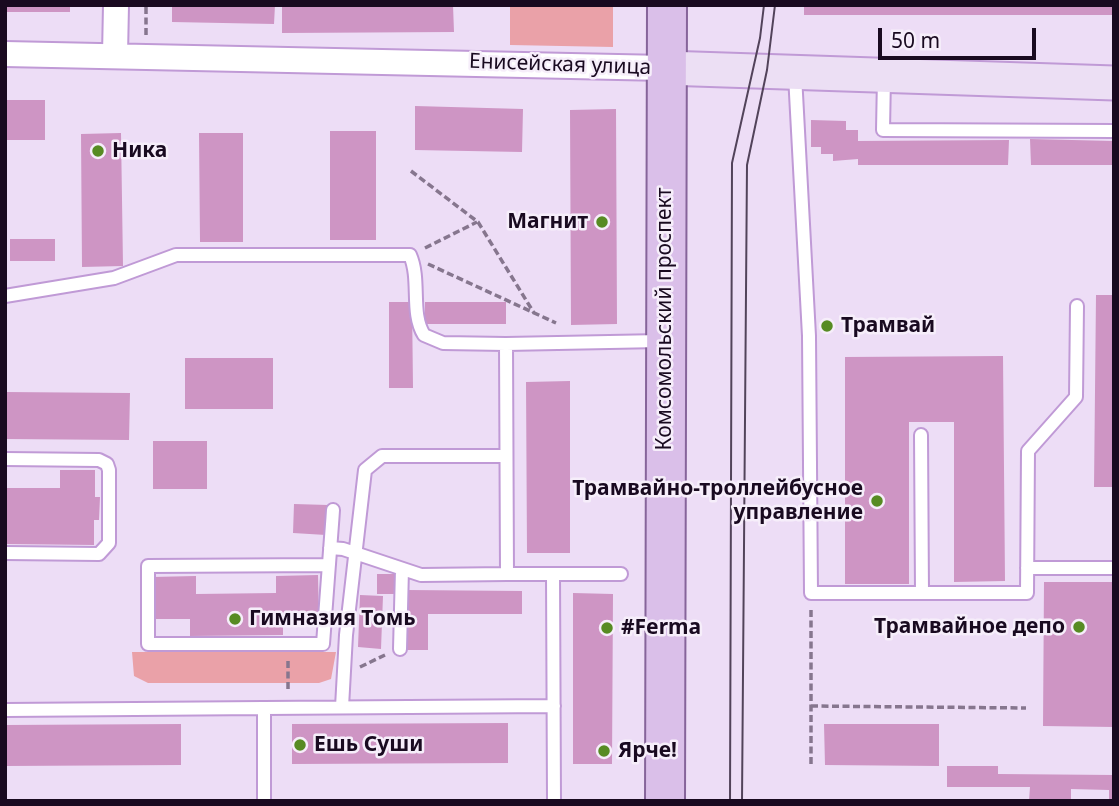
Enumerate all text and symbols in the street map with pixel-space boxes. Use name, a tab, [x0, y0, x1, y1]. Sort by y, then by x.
scale bar	[881, 14, 1038, 58]
text: 50 m	[891, 26, 940, 54]
street label: Енисейская улица	[468, 49, 652, 81]
place label: Ника	[112, 138, 167, 164]
marker: Ника	[90, 143, 106, 159]
street label: Комсомольский проспект	[652, 188, 678, 450]
place label: Магнит	[507, 209, 588, 235]
marker: Магнит	[594, 214, 610, 230]
place label: Трамвай	[841, 313, 935, 339]
marker: Трамвай	[819, 318, 835, 334]
place label: Трамвайно-троллейбусное управление	[572, 476, 863, 526]
marker: Трамвайно-троллейбусное управление	[869, 493, 885, 509]
place label: Гимназия Томь	[249, 606, 416, 632]
marker: Гимназия Томь	[227, 611, 243, 627]
place label: Трамвайное депо	[874, 614, 1065, 640]
place label: #Ferma	[621, 615, 701, 641]
marker: Трамвайное депо	[1071, 619, 1087, 635]
marker: #Ferma	[599, 620, 615, 636]
place label: Ешь Суши	[314, 732, 423, 758]
marker: Ешь Суши	[292, 737, 308, 753]
place label: Ярче!	[618, 738, 677, 764]
marker: Ярче!	[596, 743, 612, 759]

